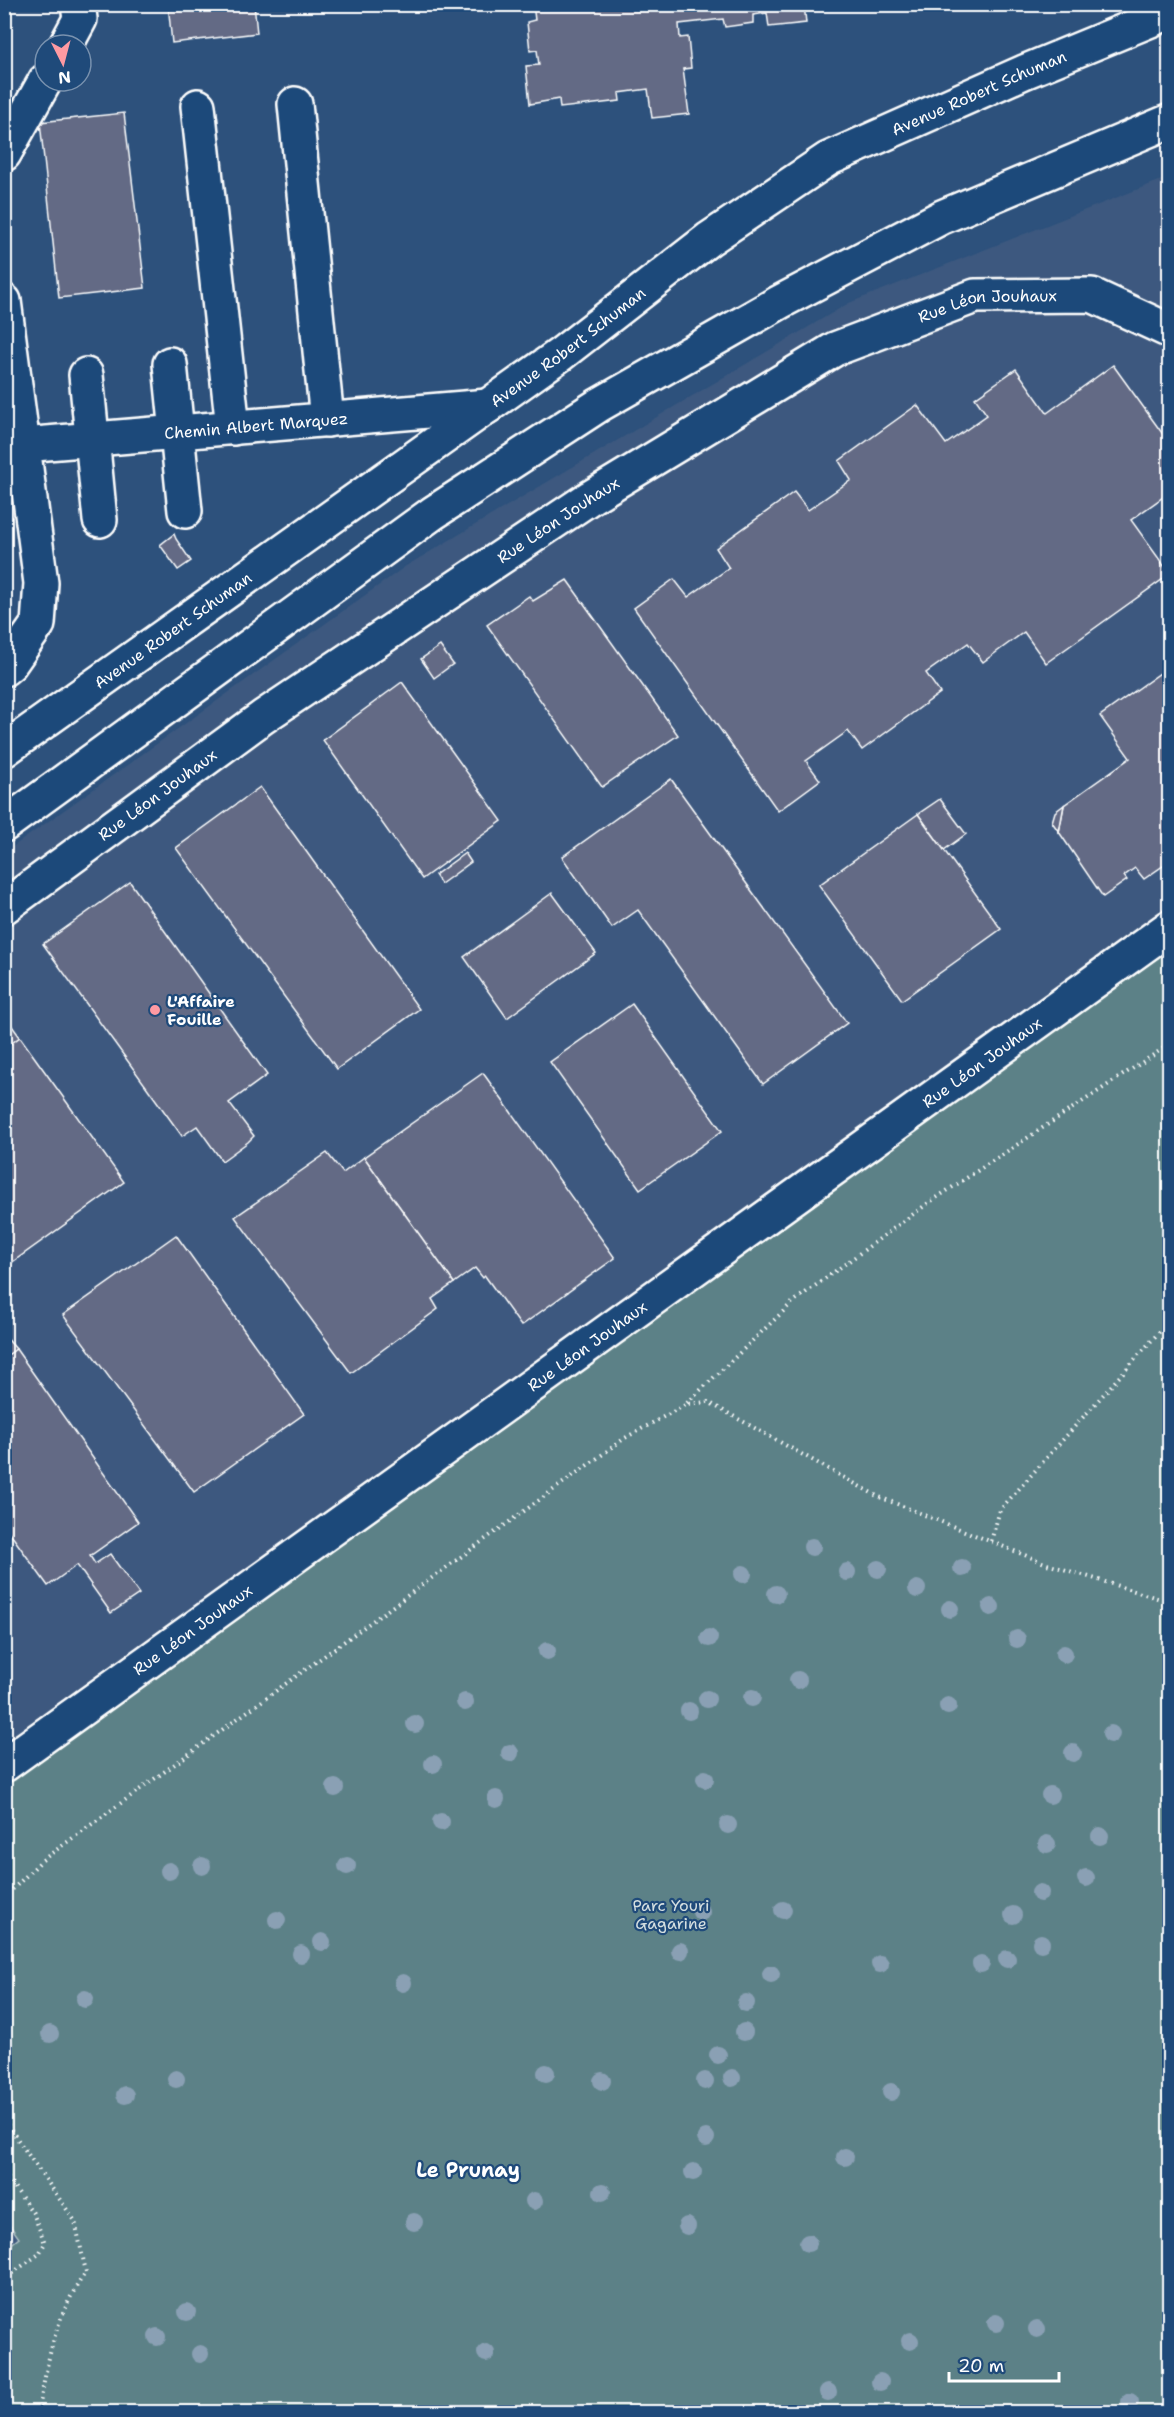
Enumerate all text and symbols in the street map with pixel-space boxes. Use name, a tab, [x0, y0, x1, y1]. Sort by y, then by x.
north arrow	[33, 33, 93, 93]
street label: Avenue Robert Schuman	[888, 46, 1070, 140]
text: N	[57, 66, 72, 89]
street label: Avenue Robert Schuman	[486, 282, 650, 412]
street label: Rue Léon Jouhaux	[915, 285, 1057, 328]
street label: Chemin Albert Marquez	[163, 408, 349, 444]
street label: Rue Léon Jouhaux	[493, 472, 623, 568]
street label: Avenue Robert Schuman	[90, 567, 256, 694]
street label: Rue Léon Jouhaux	[94, 745, 221, 846]
place label: L'Affaire Fouille	[167, 991, 235, 1030]
marker: L'Affaire Fouille	[148, 1003, 162, 1017]
street label: Rue Léon Jouhaux	[918, 1013, 1046, 1113]
street label: Rue Léon Jouhaux	[523, 1296, 651, 1396]
street label: Rue Léon Jouhaux	[129, 1580, 257, 1680]
park label: Parc Youri Gagarine	[633, 1895, 709, 1934]
district label: Le Prunay	[416, 2157, 520, 2183]
scale bar	[949, 2345, 1058, 2383]
text: 20 m	[958, 2354, 1004, 2378]

